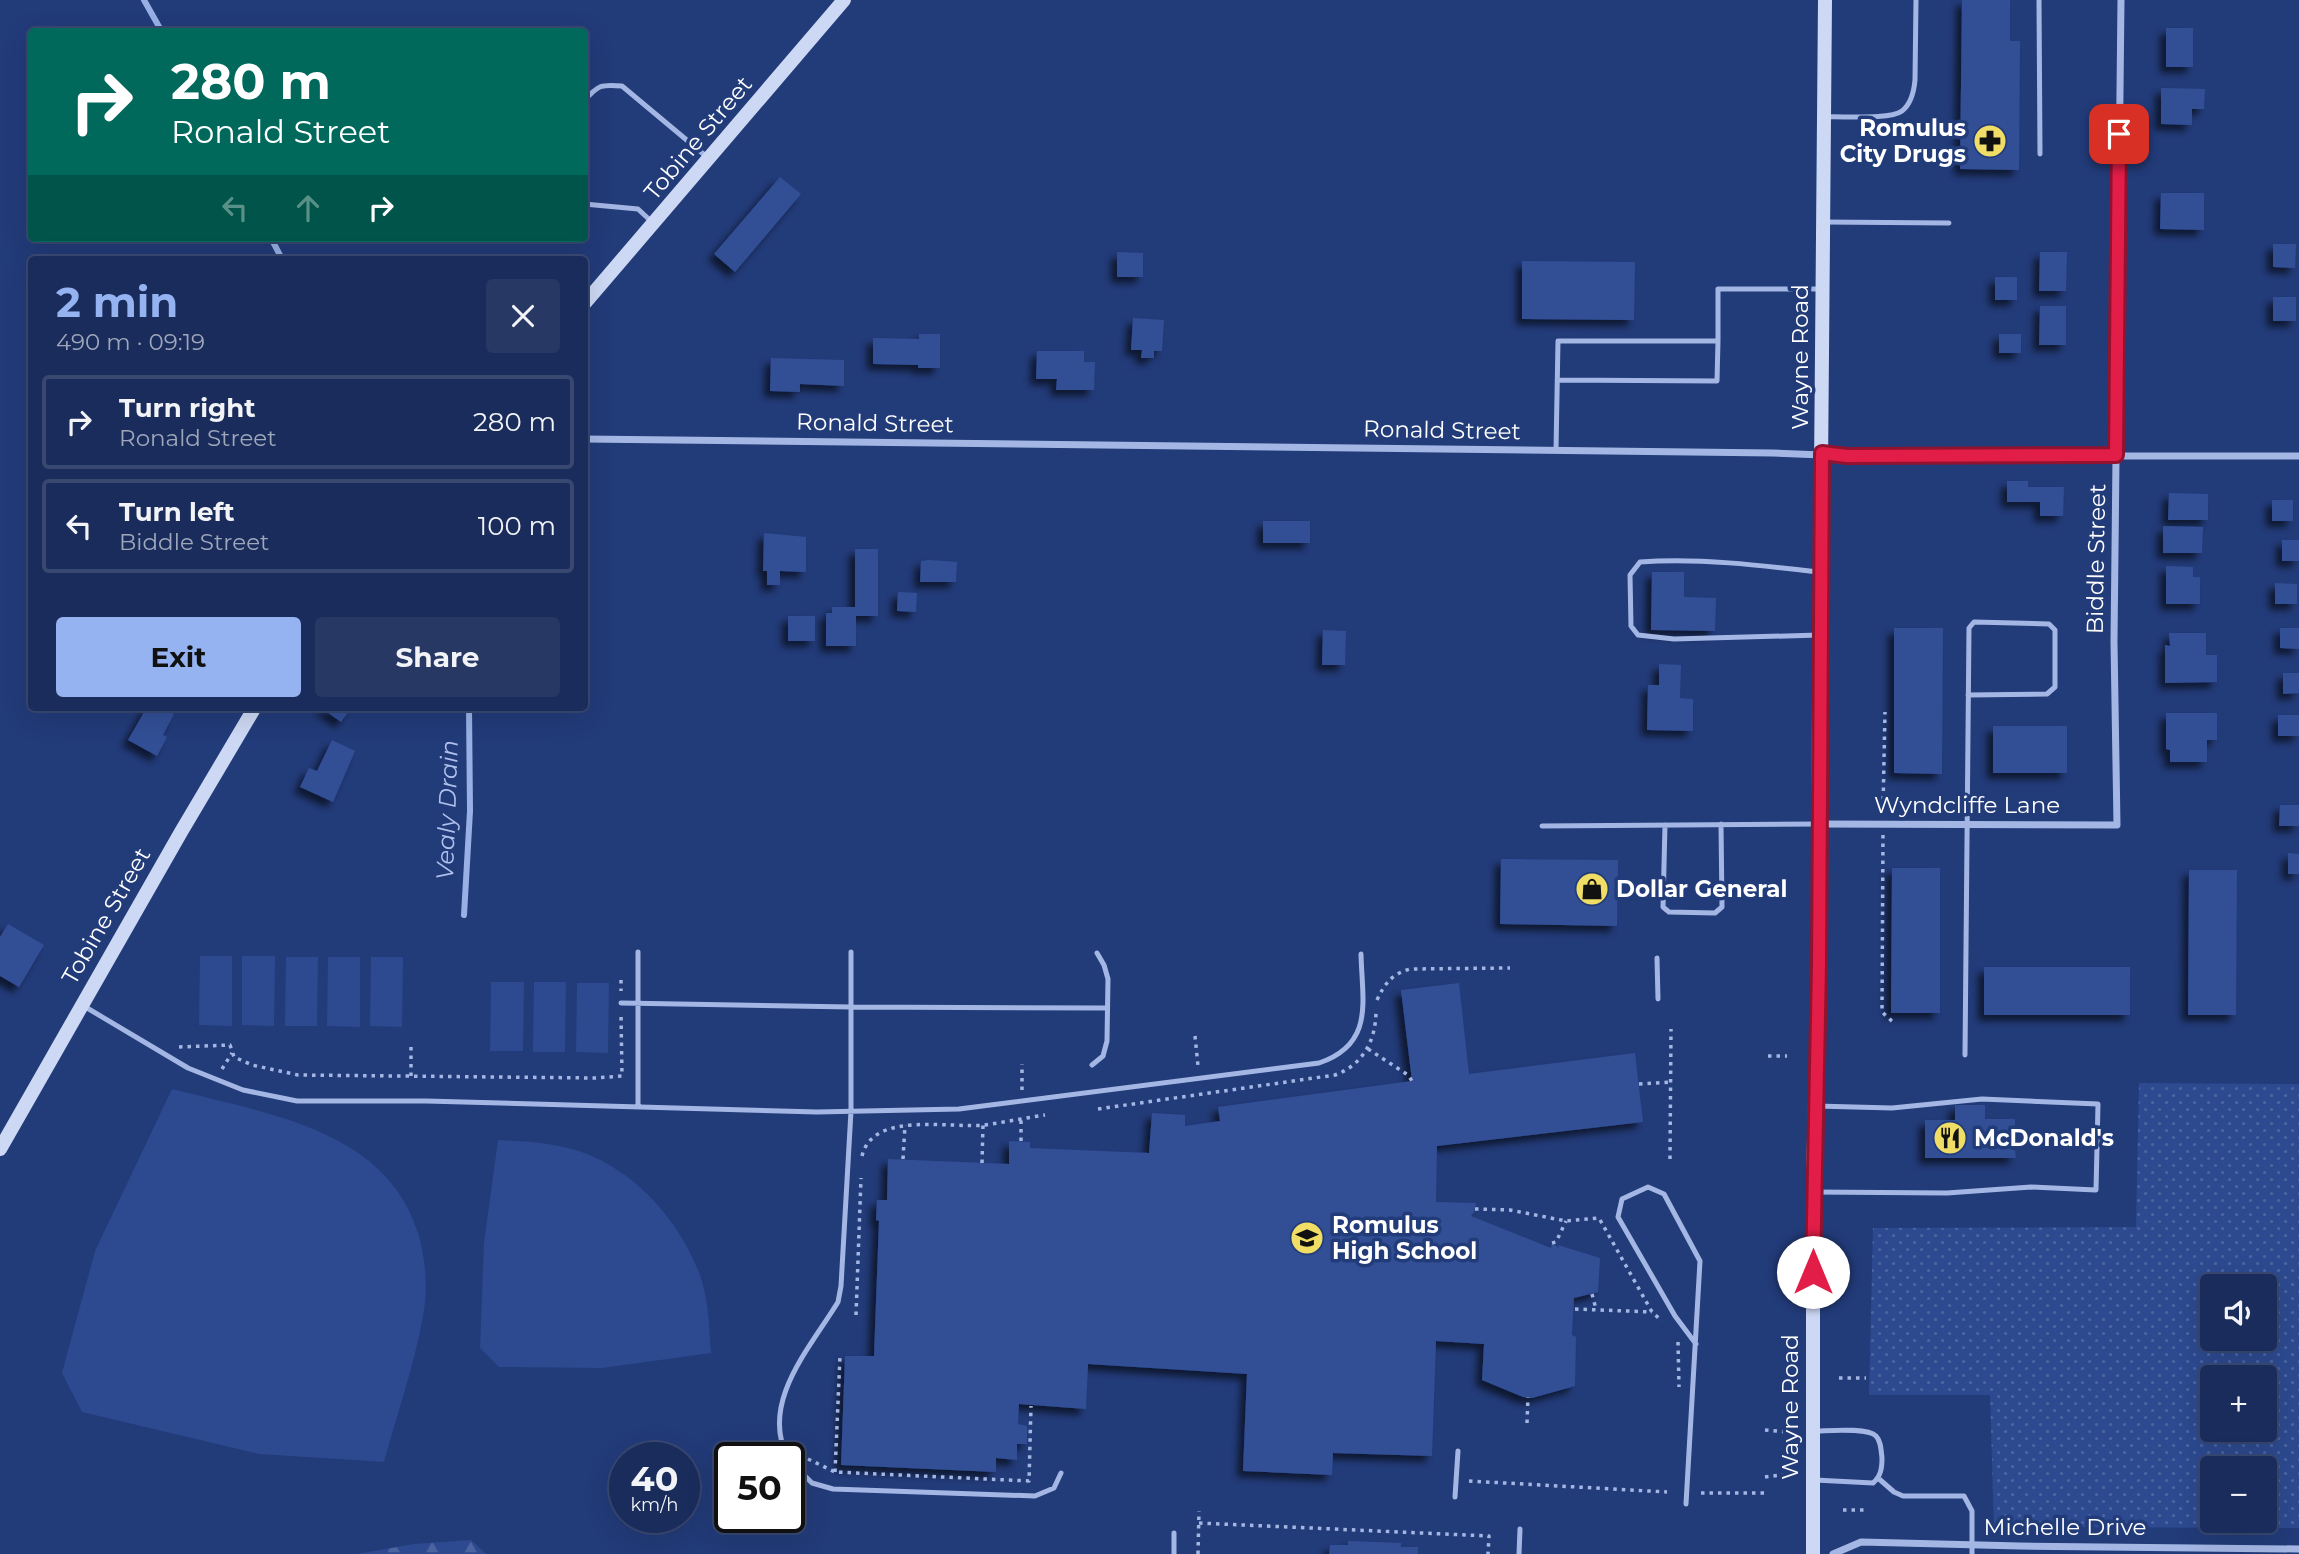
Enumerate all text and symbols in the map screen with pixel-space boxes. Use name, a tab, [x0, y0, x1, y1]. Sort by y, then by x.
text: 280 m	[171, 52, 331, 111]
icon: right	[56, 56, 147, 147]
street label: Tobine Street	[638, 70, 758, 206]
pin	[2089, 104, 2149, 164]
text: Ronald Street	[171, 112, 390, 151]
place label: Romulus City Drugs	[1840, 114, 1966, 168]
icon: arrive	[2100, 115, 2138, 153]
pharmacy icon: Romulus City Drugs	[1971, 122, 2009, 160]
icon: left	[216, 189, 254, 227]
icon: ahead	[289, 189, 327, 227]
icon: right	[362, 189, 400, 227]
text: 2 min	[56, 276, 178, 328]
button: close	[486, 279, 560, 353]
street label: Wayne Road	[1786, 284, 1814, 430]
text: 490 m · 09:19	[56, 328, 205, 356]
text: Turn right	[119, 392, 255, 424]
icon: right	[60, 403, 98, 441]
text: 280 m	[473, 406, 556, 438]
street label: Ronald Street	[796, 408, 954, 438]
street label: Ronald Street	[1363, 415, 1521, 445]
text: Ronald Street	[119, 424, 277, 452]
street label: Biddle Street	[2081, 484, 2111, 634]
text: Turn left	[119, 496, 235, 528]
icon: left	[60, 507, 98, 545]
text: 100 m	[478, 510, 556, 542]
text: Biddle Street	[119, 528, 269, 556]
button: Exit	[56, 617, 301, 697]
button: Share	[315, 617, 560, 697]
water label: Vealy Drain	[430, 740, 464, 880]
street label: Wyndcliffe Lane	[1874, 791, 2060, 819]
street label: Tobine Street	[56, 843, 156, 989]
shop icon: Dollar General	[1573, 870, 1611, 908]
place label: Dollar General	[1616, 875, 1787, 903]
restaurant icon: McDonald's	[1931, 1119, 1969, 1157]
place label: McDonald's	[1974, 1124, 2114, 1152]
place label: Romulus High School	[1332, 1211, 1477, 1265]
school or university icon: Romulus High School	[1288, 1219, 1326, 1257]
position arrow	[1776, 1235, 1850, 1309]
map controls	[2200, 1274, 2277, 1533]
button: sound	[2200, 1274, 2277, 1351]
street label: Wayne Road	[1776, 1334, 1804, 1480]
button: +	[2200, 1365, 2277, 1442]
speed limit sign: 50	[714, 1442, 805, 1533]
button: −	[2200, 1456, 2277, 1533]
text: 40	[631, 1457, 678, 1500]
text: km/h	[630, 1494, 679, 1516]
street label: Michelle Drive	[1984, 1513, 2146, 1541]

